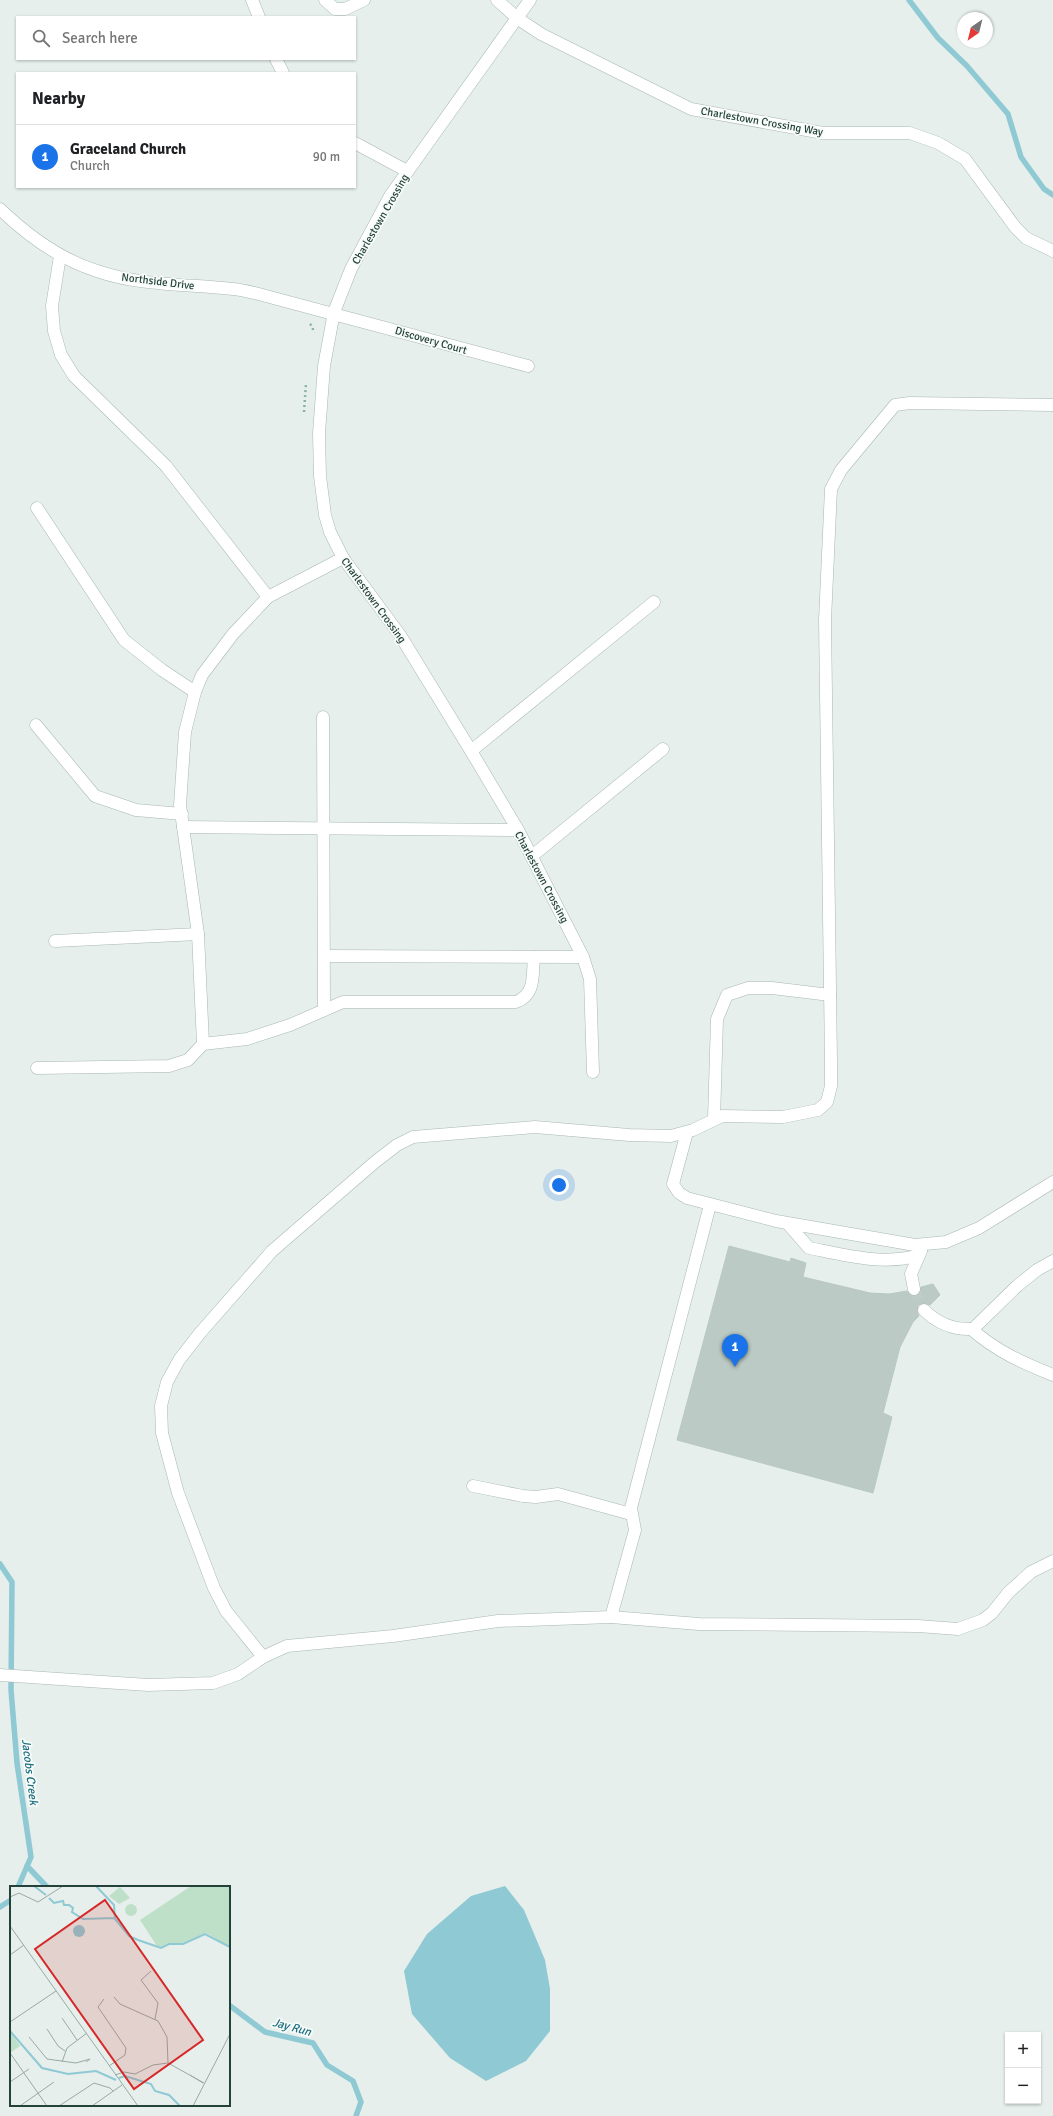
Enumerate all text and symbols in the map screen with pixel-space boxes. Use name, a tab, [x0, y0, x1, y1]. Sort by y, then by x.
north arrow	[957, 12, 993, 48]
search box	[16, 16, 356, 60]
icon: search	[30, 27, 52, 49]
text: Search here	[62, 29, 138, 47]
text: Nearby	[32, 88, 85, 109]
street label: Charlestown Crossing Way	[700, 104, 825, 139]
text: Graceland Church	[70, 140, 186, 158]
text: 1	[41, 149, 49, 165]
text: 90 m	[313, 149, 340, 165]
text: Church	[70, 158, 110, 174]
street label: Charlestown Crossing	[349, 172, 412, 267]
street label: Northside Drive	[121, 271, 195, 292]
street label: Discovery Court	[393, 324, 469, 357]
street label: Charlestown Crossing	[338, 555, 409, 646]
street label: Charlestown Crossing	[512, 829, 571, 926]
your location	[549, 1175, 569, 1195]
pin: 1	[722, 1334, 748, 1367]
water label: Jacobs Creek	[18, 1738, 41, 1807]
inset map	[10, 1886, 230, 2106]
water label: Jay Run	[271, 2015, 313, 2040]
map controls	[1005, 2032, 1041, 2104]
button: +	[1005, 2032, 1041, 2068]
button: −	[1005, 2068, 1041, 2104]

